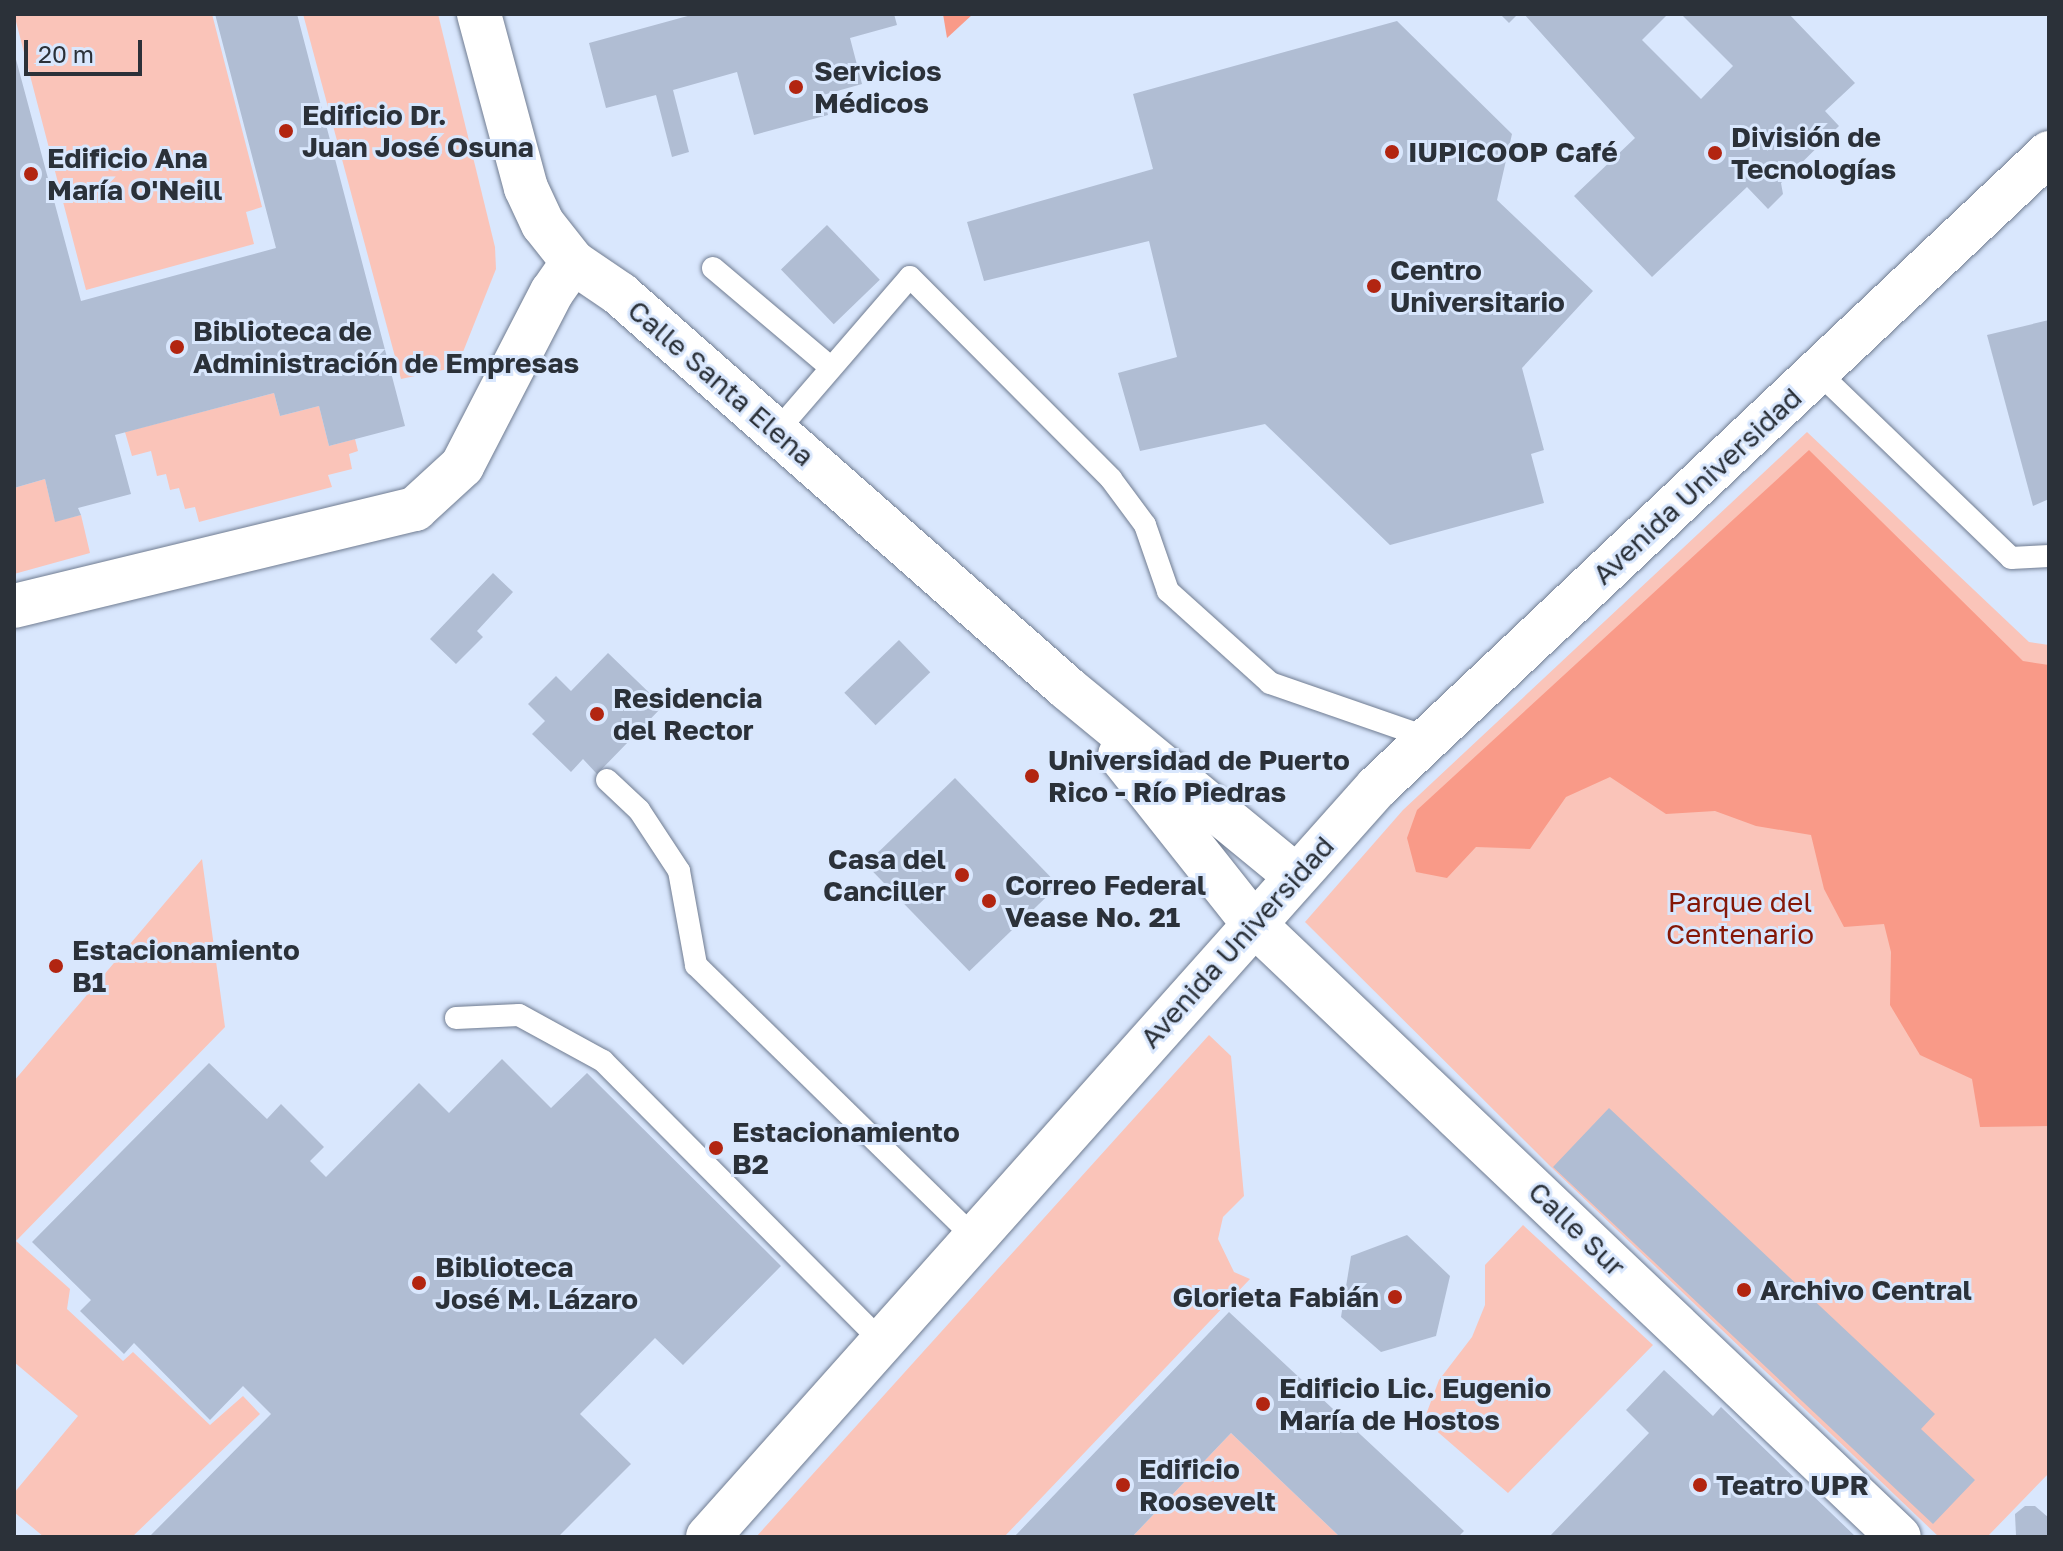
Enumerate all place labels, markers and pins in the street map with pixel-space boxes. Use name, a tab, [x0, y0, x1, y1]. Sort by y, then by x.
place label: Servicios Médicos	[814, 54, 942, 120]
marker: Servicios Médicos	[785, 76, 807, 98]
place label: Edificio Dr. Juan José Osuna	[302, 98, 534, 164]
place label: División de Tecnologías	[1731, 120, 1896, 186]
marker: Edificio Dr. Juan José Osuna	[277, 122, 295, 140]
place label: IUPICOOP Café	[1408, 135, 1618, 169]
place label: Edificio Ana María O'Neill	[47, 141, 223, 207]
marker: IUPICOOP Café	[1383, 143, 1401, 161]
marker: División de Tecnologías	[1706, 144, 1724, 162]
marker: Edificio Ana María O'Neill	[22, 165, 40, 183]
place label: Centro Universitario	[1390, 253, 1565, 319]
marker: Centro Universitario	[1365, 277, 1383, 295]
place label: Biblioteca de Administración de Empresas	[193, 314, 579, 380]
marker: Biblioteca de Administración de Empresas	[168, 338, 186, 356]
place label: Residencia del Rector	[613, 681, 763, 747]
marker: Residencia del Rector	[588, 705, 606, 723]
place label: Universidad de Puerto Rico - Río Piedras	[1048, 743, 1350, 809]
marker: Universidad de Puerto Rico - Río Piedras	[1023, 767, 1041, 785]
place label: Casa del Canciller	[823, 842, 946, 908]
marker: Casa del Canciller	[953, 866, 971, 884]
place label: Correo Federal Vease No. 21	[1005, 868, 1206, 934]
marker: Correo Federal Vease No. 21	[980, 892, 998, 910]
place label: Estacionamiento B1	[72, 933, 300, 999]
marker: Estacionamiento B1	[47, 957, 65, 975]
place label: Estacionamiento B2	[732, 1115, 960, 1181]
marker: Estacionamiento B2	[707, 1139, 725, 1157]
place label: Biblioteca José M. Lázaro	[435, 1250, 638, 1316]
place label: Archivo Central	[1760, 1273, 1972, 1307]
marker: Biblioteca José M. Lázaro	[410, 1274, 428, 1292]
place label: Glorieta Fabián	[1173, 1280, 1379, 1314]
marker: Archivo Central	[1735, 1281, 1753, 1299]
marker: Glorieta Fabián	[1386, 1288, 1404, 1306]
place label: Edificio Lic. Eugenio María de Hostos	[1279, 1371, 1551, 1437]
marker: Edificio Lic. Eugenio María de Hostos	[1254, 1395, 1272, 1413]
place label: Edificio Roosevelt	[1139, 1452, 1276, 1518]
place label: Teatro UPR	[1716, 1468, 1869, 1502]
marker: Edificio Roosevelt	[1114, 1476, 1132, 1494]
marker: Teatro UPR	[1691, 1476, 1709, 1494]

